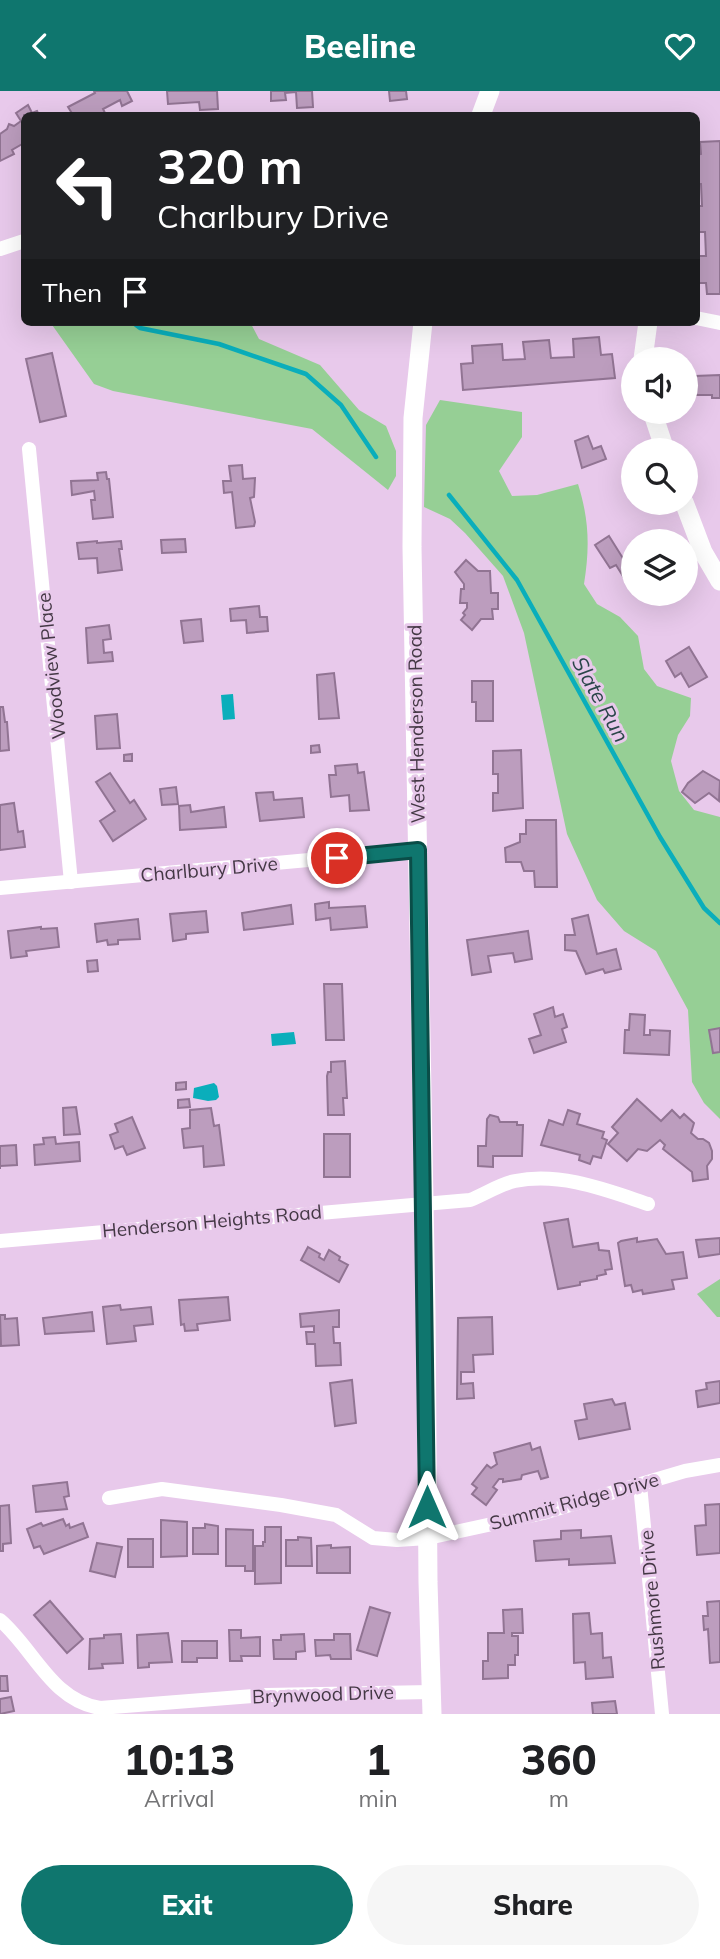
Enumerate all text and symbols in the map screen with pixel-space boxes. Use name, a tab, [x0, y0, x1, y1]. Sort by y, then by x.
text: Beeline	[304, 26, 416, 66]
icon: back	[21, 27, 59, 65]
icon: heart	[661, 27, 699, 65]
text: 320 m	[157, 135, 303, 196]
icon: left	[42, 140, 133, 231]
text: Charlbury Drive	[157, 196, 389, 236]
icon: arrive	[116, 273, 154, 311]
text: Then	[42, 276, 102, 309]
map controls	[621, 347, 698, 606]
button: sound	[621, 347, 698, 424]
button: search	[621, 438, 698, 515]
button: layers	[621, 529, 698, 606]
street label: Woodview Place	[31, 592, 71, 740]
street label: West Henderson Road	[402, 624, 430, 824]
water label: Slate Run	[567, 652, 635, 746]
pin	[307, 828, 367, 888]
icon: arrive	[318, 839, 356, 877]
street label: Charlbury Drive	[139, 851, 279, 887]
street label: Henderson Heights Road	[101, 1199, 323, 1243]
street label: Summit Ridge Drive	[487, 1467, 661, 1535]
position arrow	[390, 1470, 464, 1544]
street label: Rushmore Drive	[634, 1529, 670, 1671]
street label: Brynwood Drive	[252, 1680, 394, 1708]
text: 10:13	[123, 1733, 235, 1786]
text: 1	[365, 1733, 391, 1786]
text: 360	[521, 1733, 597, 1786]
text: Arrival	[144, 1784, 214, 1813]
text: min	[358, 1784, 398, 1813]
text: m	[549, 1784, 569, 1813]
button: Exit	[21, 1865, 353, 1945]
button: Share	[367, 1865, 699, 1945]

